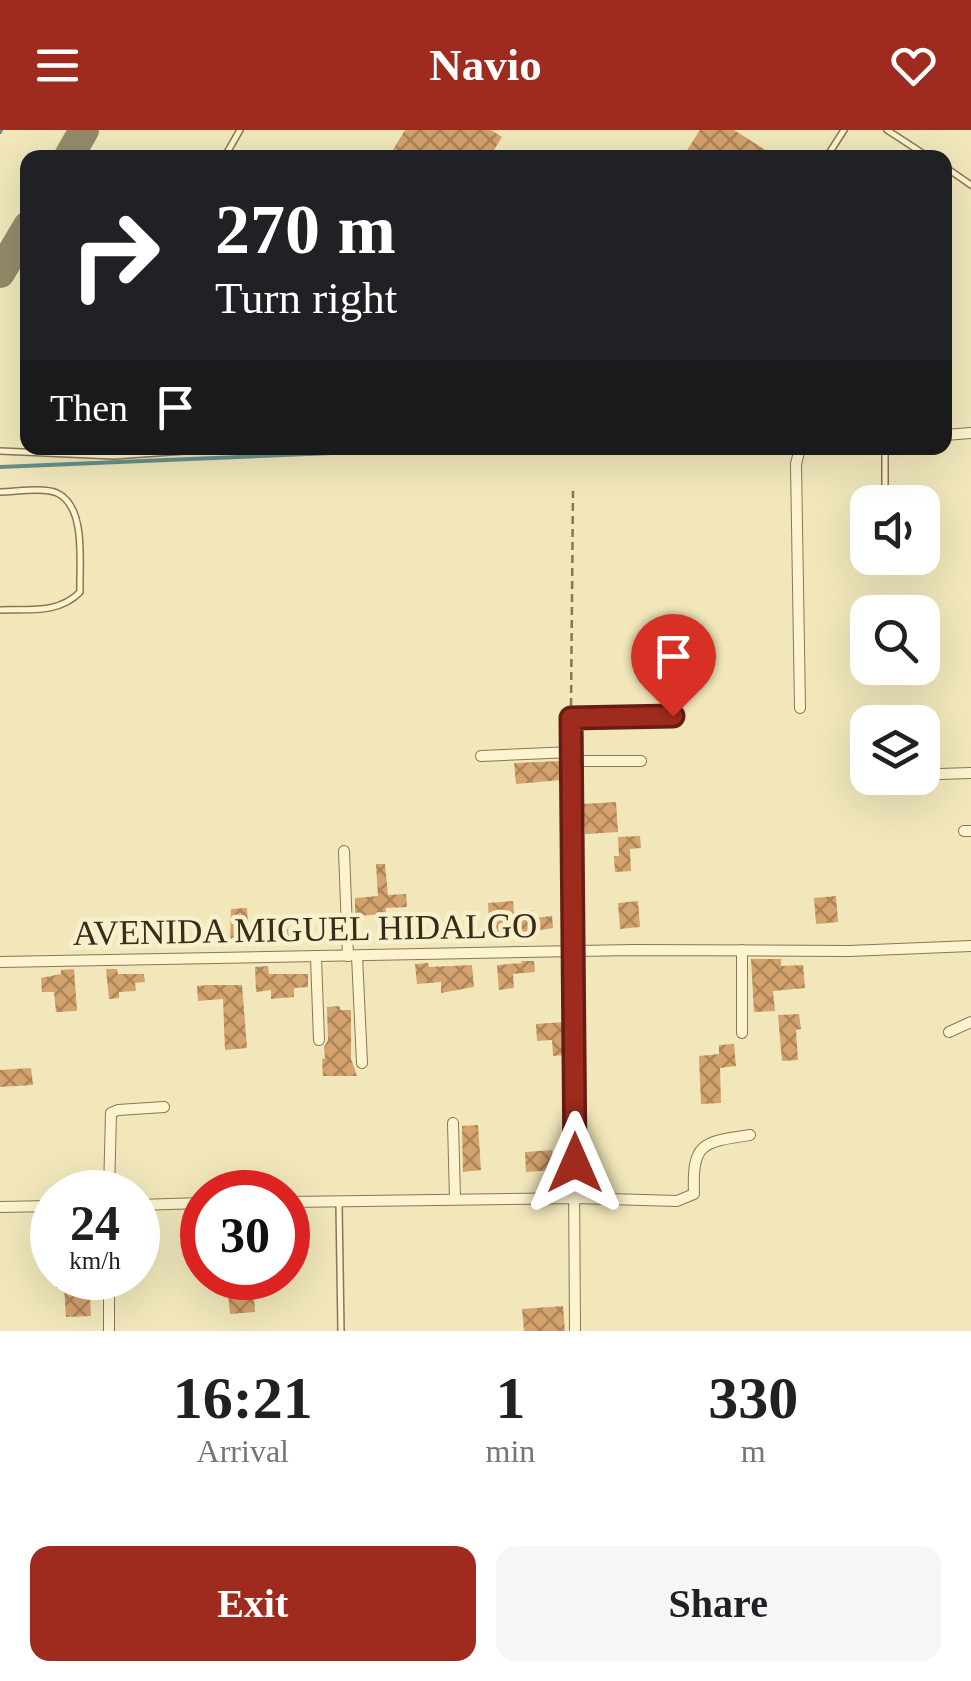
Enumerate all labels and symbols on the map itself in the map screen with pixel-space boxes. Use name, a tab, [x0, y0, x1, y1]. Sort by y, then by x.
pin	[631, 614, 716, 717]
street label: AVENIDA MIGUEL HIDALGO	[72, 906, 538, 953]
position arrow	[523, 1111, 627, 1215]
speed limit sign: 30	[180, 1170, 310, 1300]

